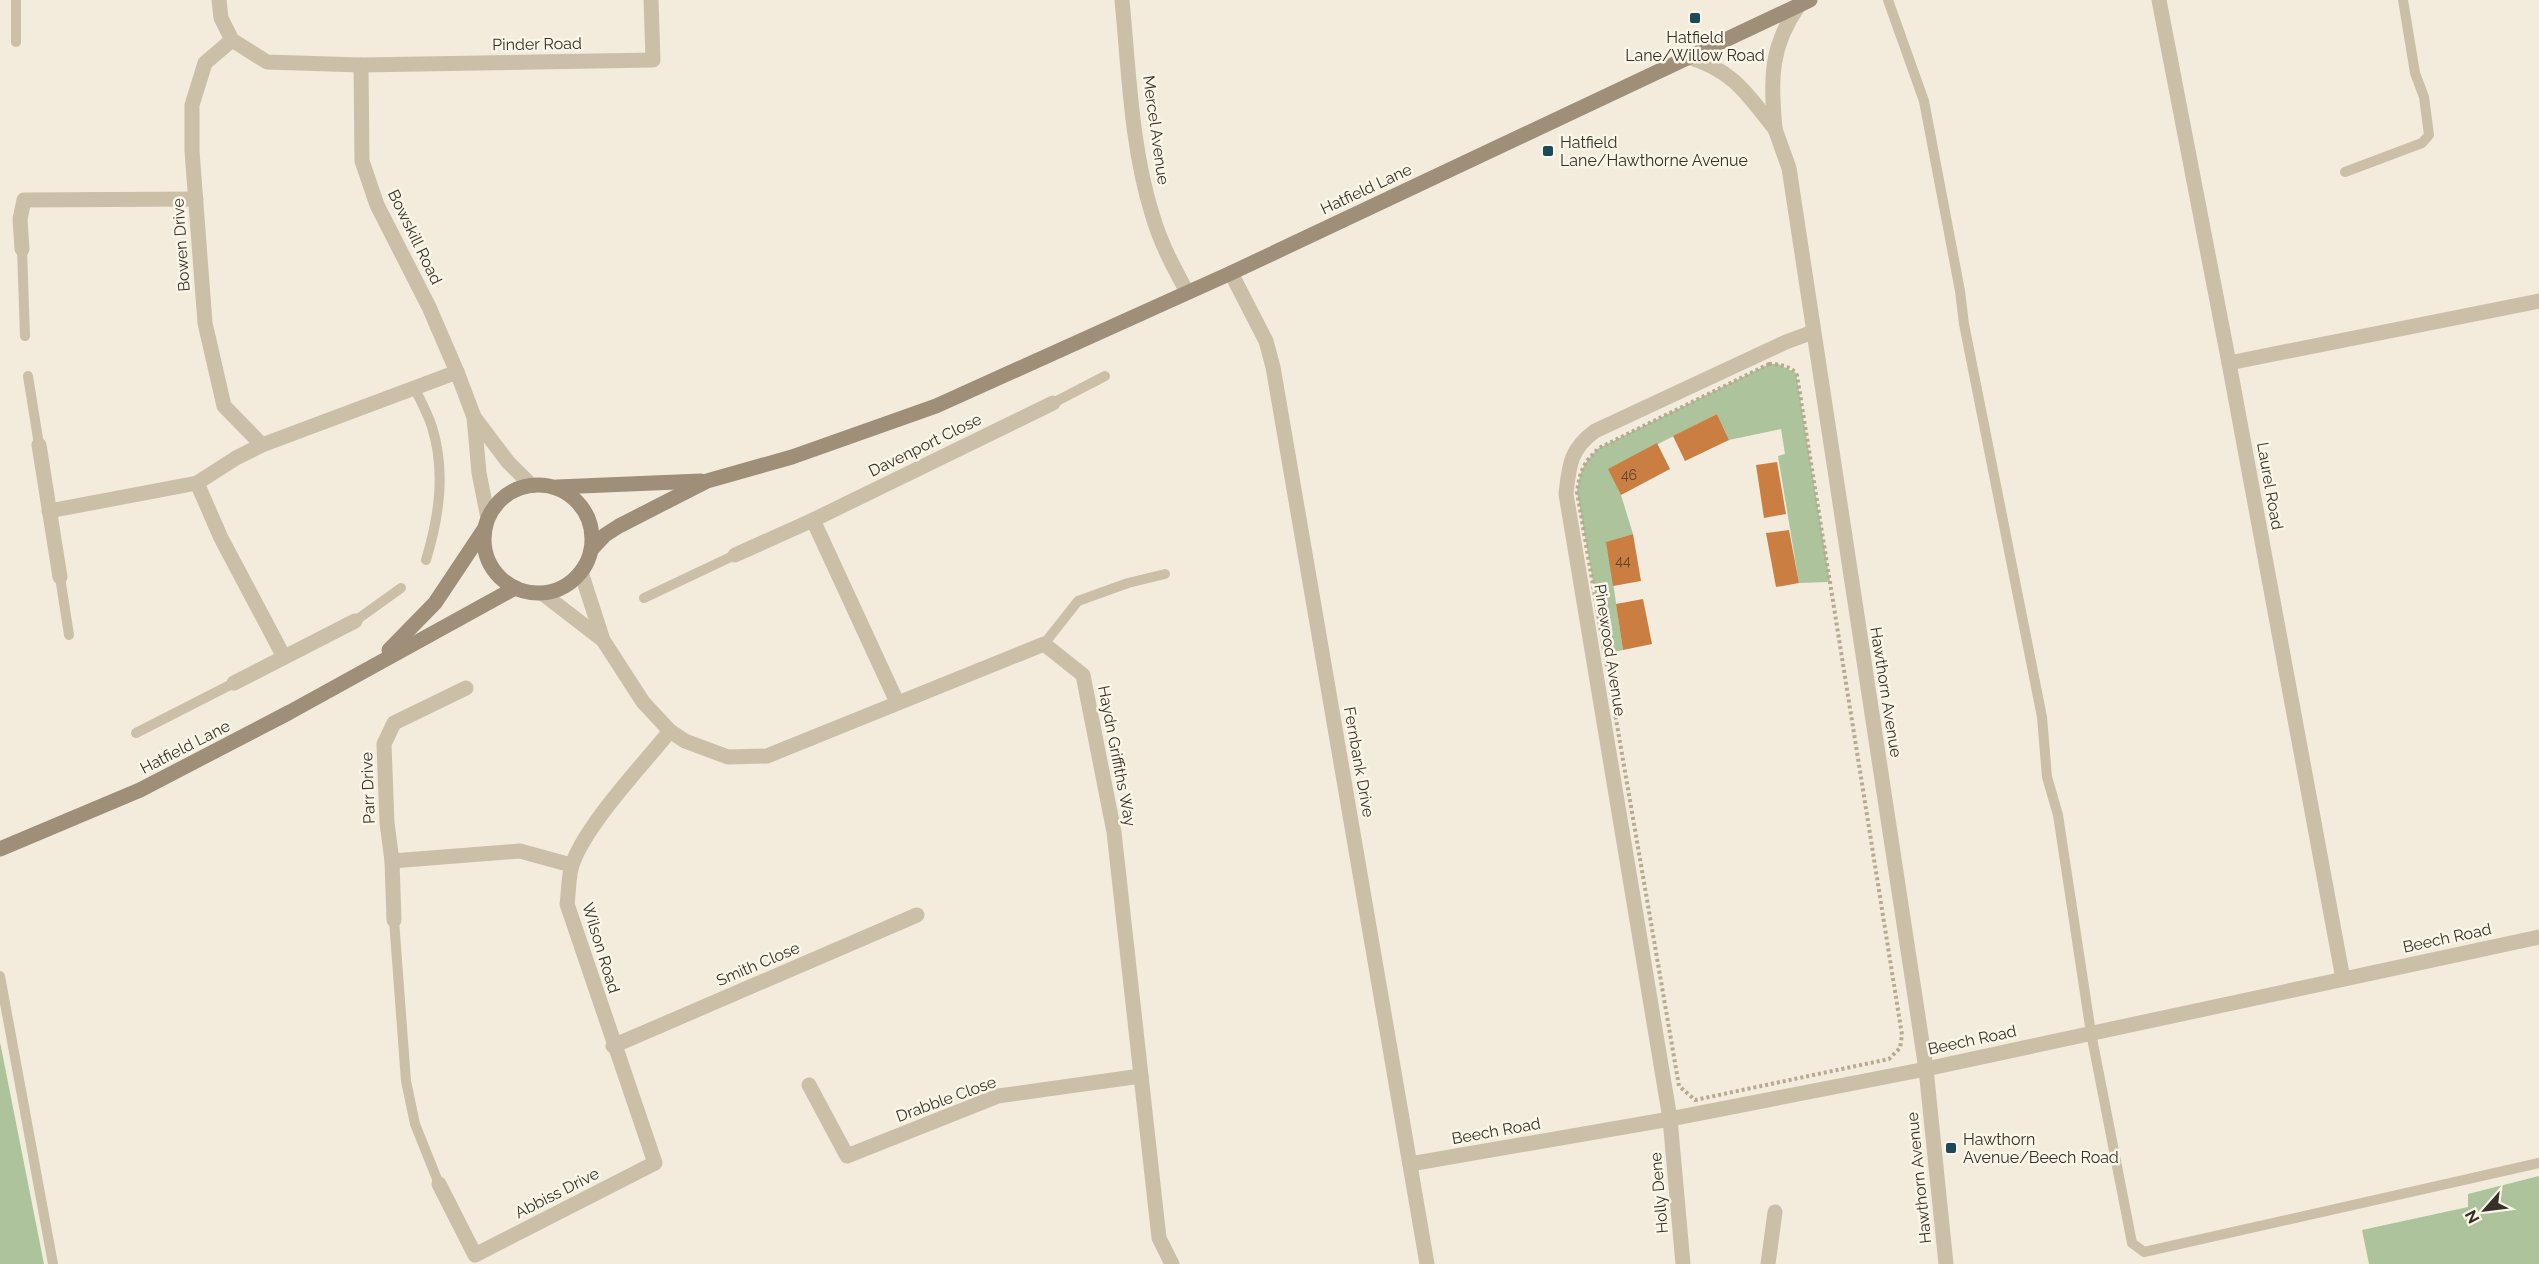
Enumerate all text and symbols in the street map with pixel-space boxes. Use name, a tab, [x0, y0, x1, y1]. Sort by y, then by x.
marker: Hatfield Lane/Willow Road	[1688, 11, 1702, 25]
place label: Hatfield Lane/Willow Road	[1625, 28, 1765, 65]
street label: Pinder Road	[492, 34, 582, 54]
street label: Mercel Avenue	[1139, 74, 1173, 186]
place label: Hatfield Lane/Hawthorne Avenue	[1560, 133, 1748, 170]
marker: Hatfield Lane/Hawthorne Avenue	[1541, 144, 1555, 158]
street label: Hatfield Lane	[1317, 160, 1415, 218]
street label: Bowskill Road	[384, 187, 446, 288]
street label: Bowen Drive	[168, 198, 194, 292]
street label: Davenport Close	[865, 409, 985, 481]
street label: Laurel Road	[2253, 441, 2287, 531]
house number: 46	[1621, 467, 1637, 483]
house number: 44	[1615, 553, 1631, 569]
street label: Pinewood Avenue	[1590, 583, 1630, 717]
street label: Hawthorn Avenue	[1866, 625, 1906, 759]
street label: Haydn Griffiths Way	[1094, 684, 1140, 828]
street label: Fernbank Drive	[1340, 705, 1378, 819]
street label: Hatfield Lane	[137, 716, 233, 778]
street label: Parr Drive	[357, 752, 379, 824]
street label: Wilson Road	[578, 900, 624, 996]
street label: Beech Road	[2401, 919, 2493, 957]
street label: Smith Close	[713, 938, 803, 990]
street label: Beech Road	[1926, 1021, 2018, 1059]
street label: Drabble Close	[893, 1072, 999, 1126]
street label: Hawthorn Avenue	[1903, 1111, 1935, 1245]
street label: Beech Road	[1450, 1114, 1542, 1148]
place label: Hawthorn Avenue/Beech Road	[1963, 1130, 2119, 1167]
marker: Hawthorn Avenue/Beech Road	[1944, 1141, 1958, 1155]
street label: Holly Dene	[1646, 1152, 1672, 1234]
street label: Abbiss Drive	[512, 1164, 602, 1222]
north arrow	[2455, 1180, 2515, 1240]
text: N	[2461, 1207, 2483, 1227]

